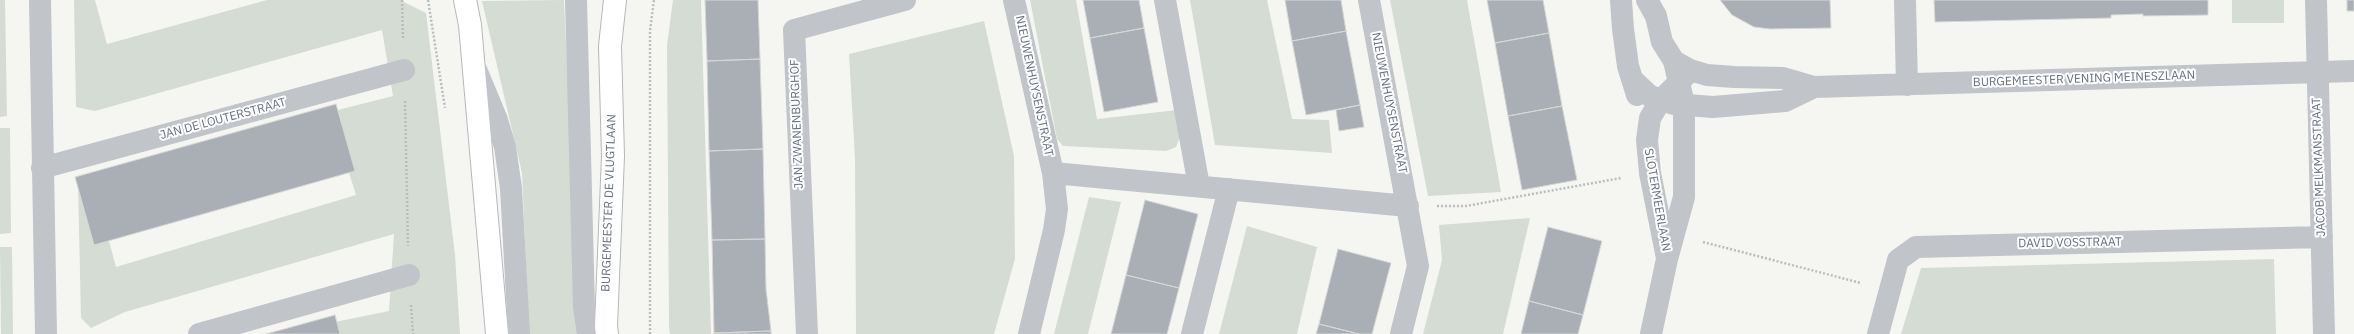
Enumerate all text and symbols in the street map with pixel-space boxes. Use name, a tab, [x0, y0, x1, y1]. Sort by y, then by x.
street label: NIEUWENHUYSENSTRAAT	[1012, 14, 1056, 158]
street label: NIEUWENHUYSENSTRAAT	[1368, 31, 1410, 175]
street label: JAN ZWANENBURGHOF	[788, 59, 806, 189]
street label: BURGEMEESTER VENING MEINESZLAAN	[1973, 68, 2195, 90]
street label: JAN DE LOUTERSTRAAT	[158, 95, 288, 143]
street label: JACOB MELKMANSTRAAT	[2309, 97, 2329, 237]
street label: BURGEMEESTER DE VLUGTLAAN	[599, 114, 619, 292]
street label: SLOTERMEERLAAN	[1641, 147, 1673, 253]
street label: DAVID VOSSTRAAT	[2018, 235, 2122, 251]

